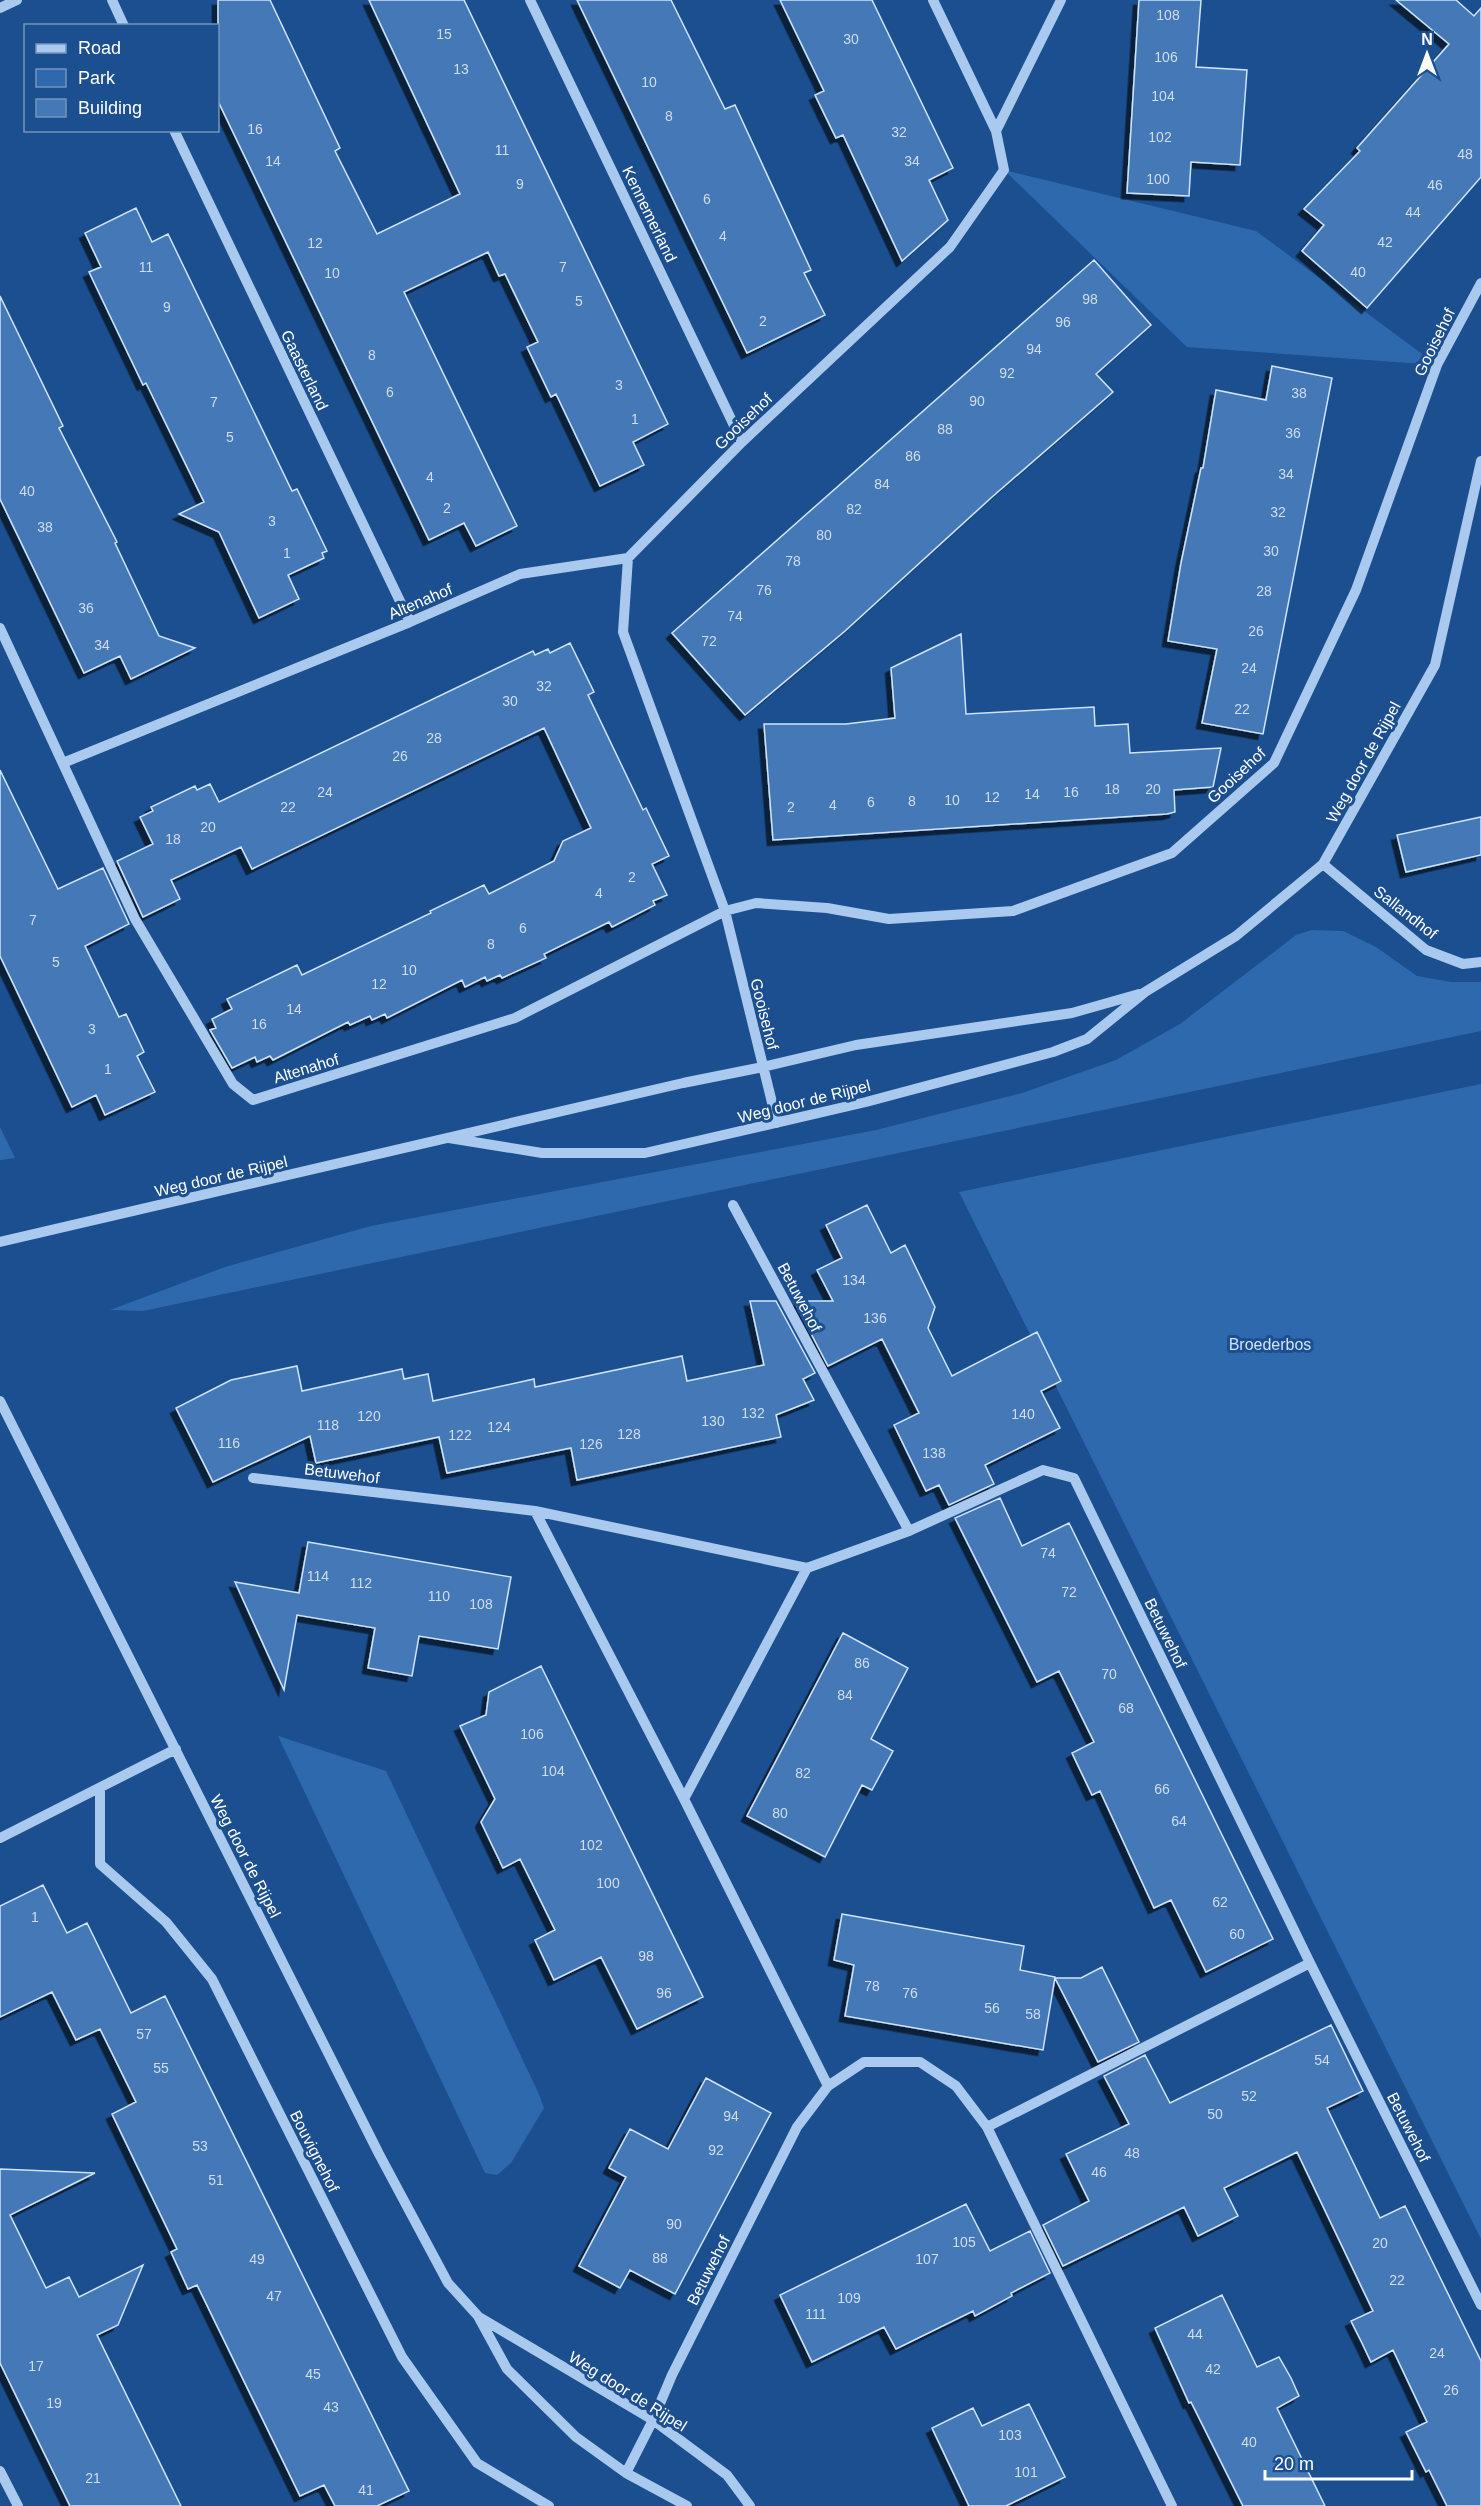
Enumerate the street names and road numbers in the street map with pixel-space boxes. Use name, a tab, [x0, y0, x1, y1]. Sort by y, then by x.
street label: Kennemerland	[619, 164, 680, 265]
street label: Gooisehof	[1411, 305, 1458, 379]
street label: Gaasterland	[278, 327, 331, 413]
street label: Gooisehof	[711, 390, 776, 453]
street label: Altenahof	[386, 580, 455, 622]
street label: Weg door de Rijpel	[1323, 699, 1404, 826]
street label: Gooisehof	[1204, 744, 1269, 806]
street label: Sallandhof	[1371, 882, 1441, 943]
street label: Gooisehof	[747, 977, 782, 1052]
street label: Altenahof	[271, 1050, 341, 1086]
street label: Weg door de Rijpel	[736, 1077, 872, 1126]
street label: Weg door de Rijpel	[153, 1153, 289, 1200]
street label: Betuwehof	[774, 1260, 825, 1335]
street label: Betuwehof	[303, 1460, 381, 1487]
street label: Betuwehof	[1141, 1596, 1190, 1671]
street label: Weg door de Rijpel	[207, 1792, 284, 1921]
street label: Betuwehof	[1384, 2090, 1434, 2165]
street label: Bouvignehof	[287, 2108, 343, 2195]
street label: Betuwehof	[684, 2232, 733, 2308]
street label: Weg door de Rijpel	[566, 2348, 690, 2435]

